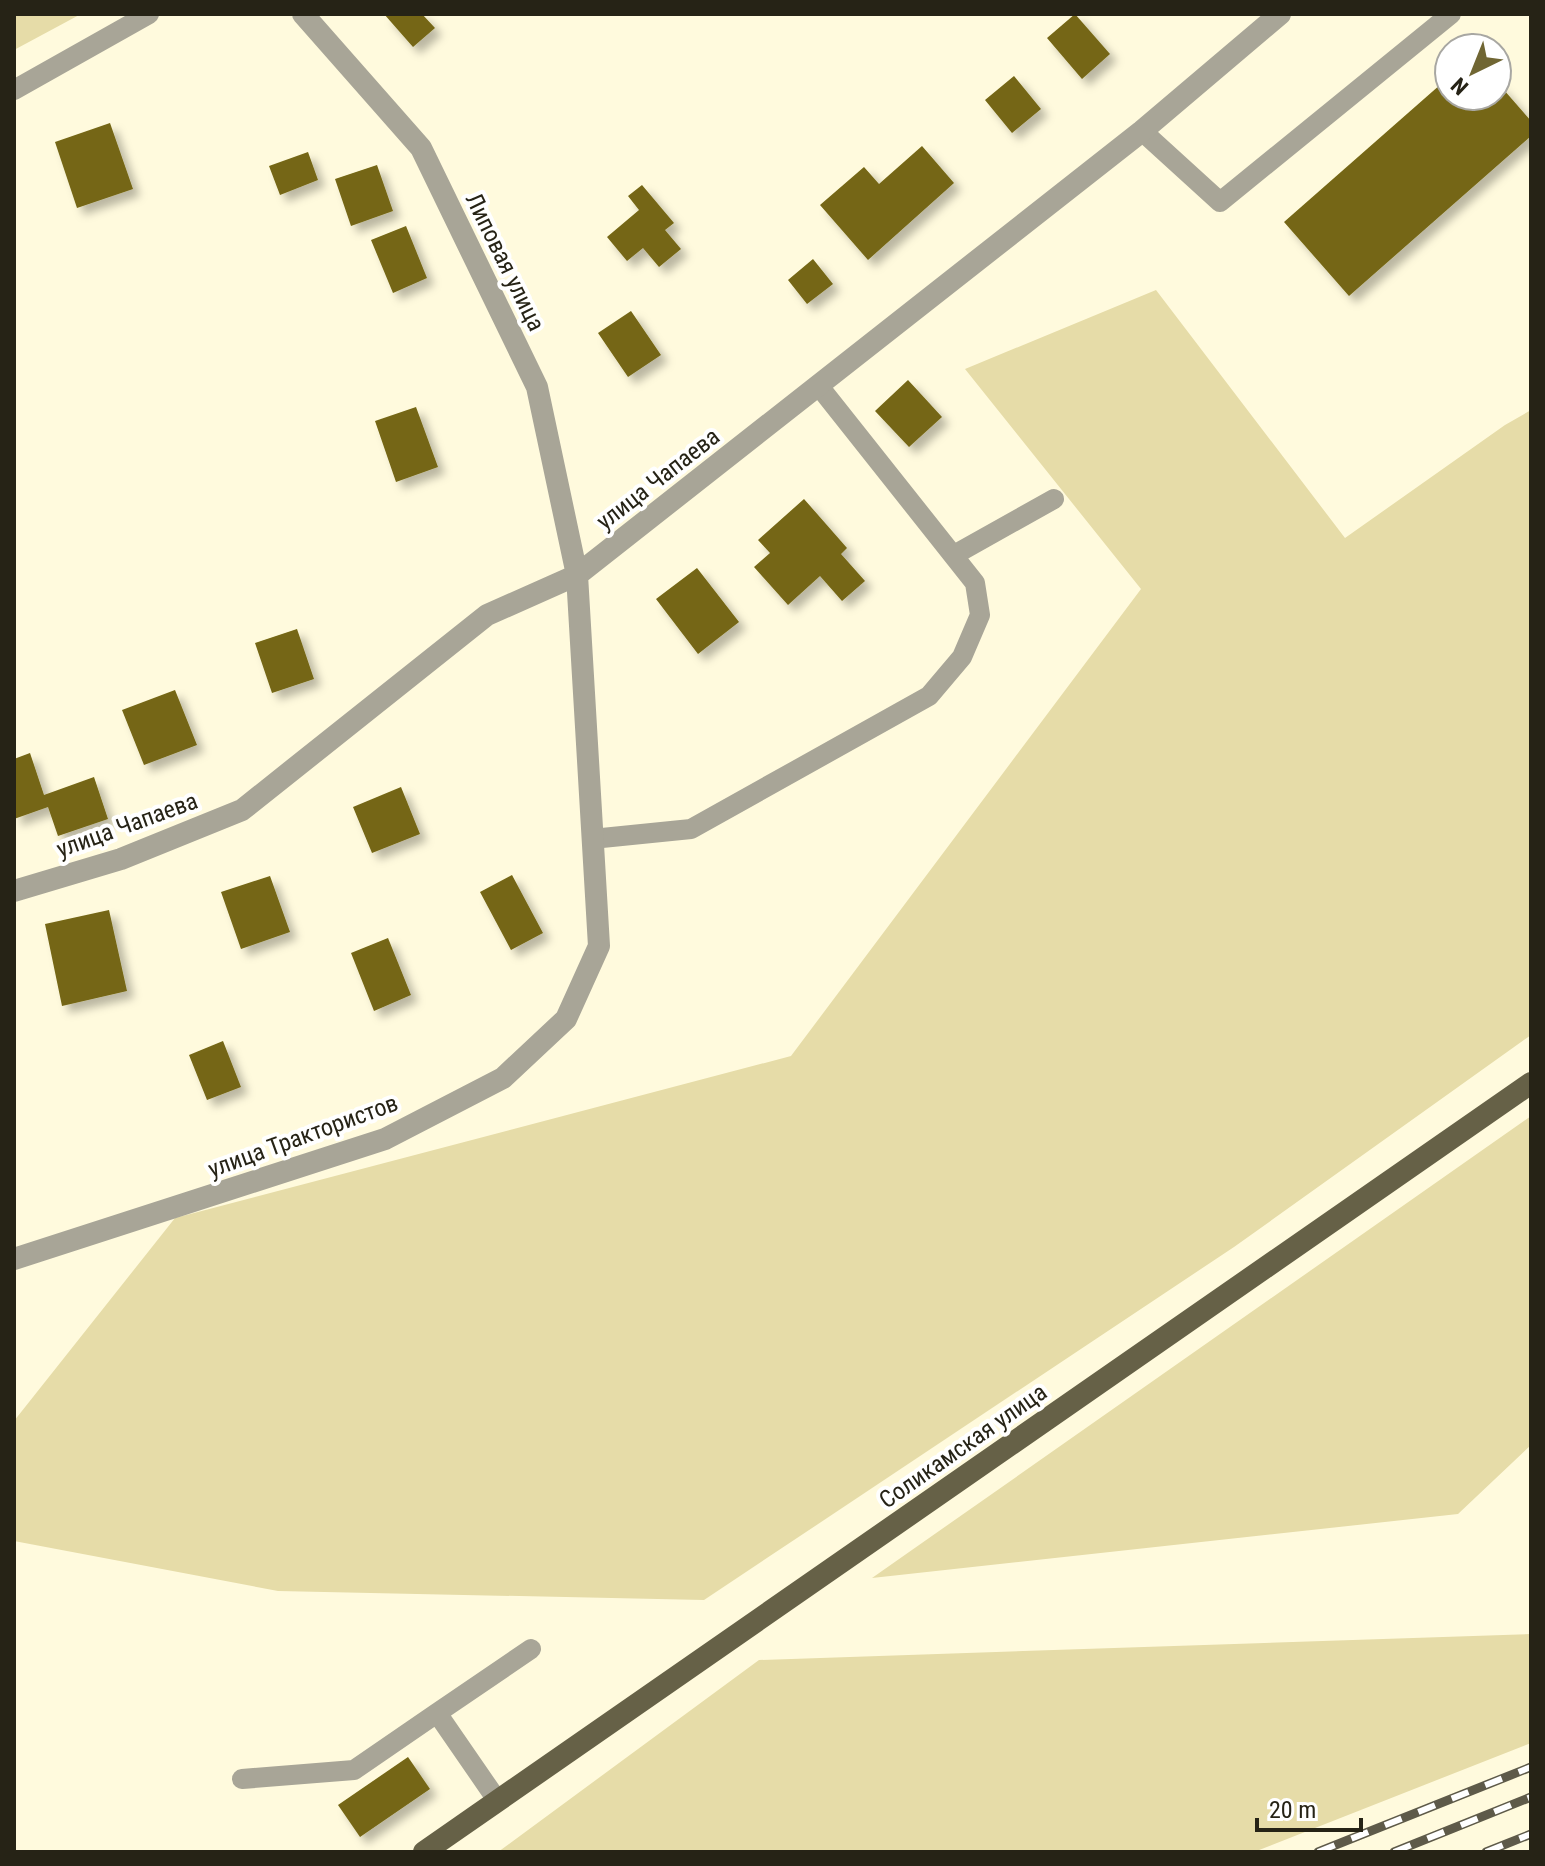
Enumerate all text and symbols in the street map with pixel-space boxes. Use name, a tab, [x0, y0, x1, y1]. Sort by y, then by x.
north arrow	[1433, 32, 1513, 112]
text: N	[1446, 73, 1473, 100]
street label: Липовая улица	[460, 188, 550, 336]
street label: улица Чапаева	[591, 422, 725, 536]
street label: улица Чапаева	[53, 787, 201, 863]
street label: улица Трактористов	[204, 1089, 402, 1183]
street label: Соликамская улица	[874, 1378, 1052, 1514]
scale bar	[1257, 1782, 1361, 1832]
text: 20 m	[1269, 1796, 1316, 1824]

